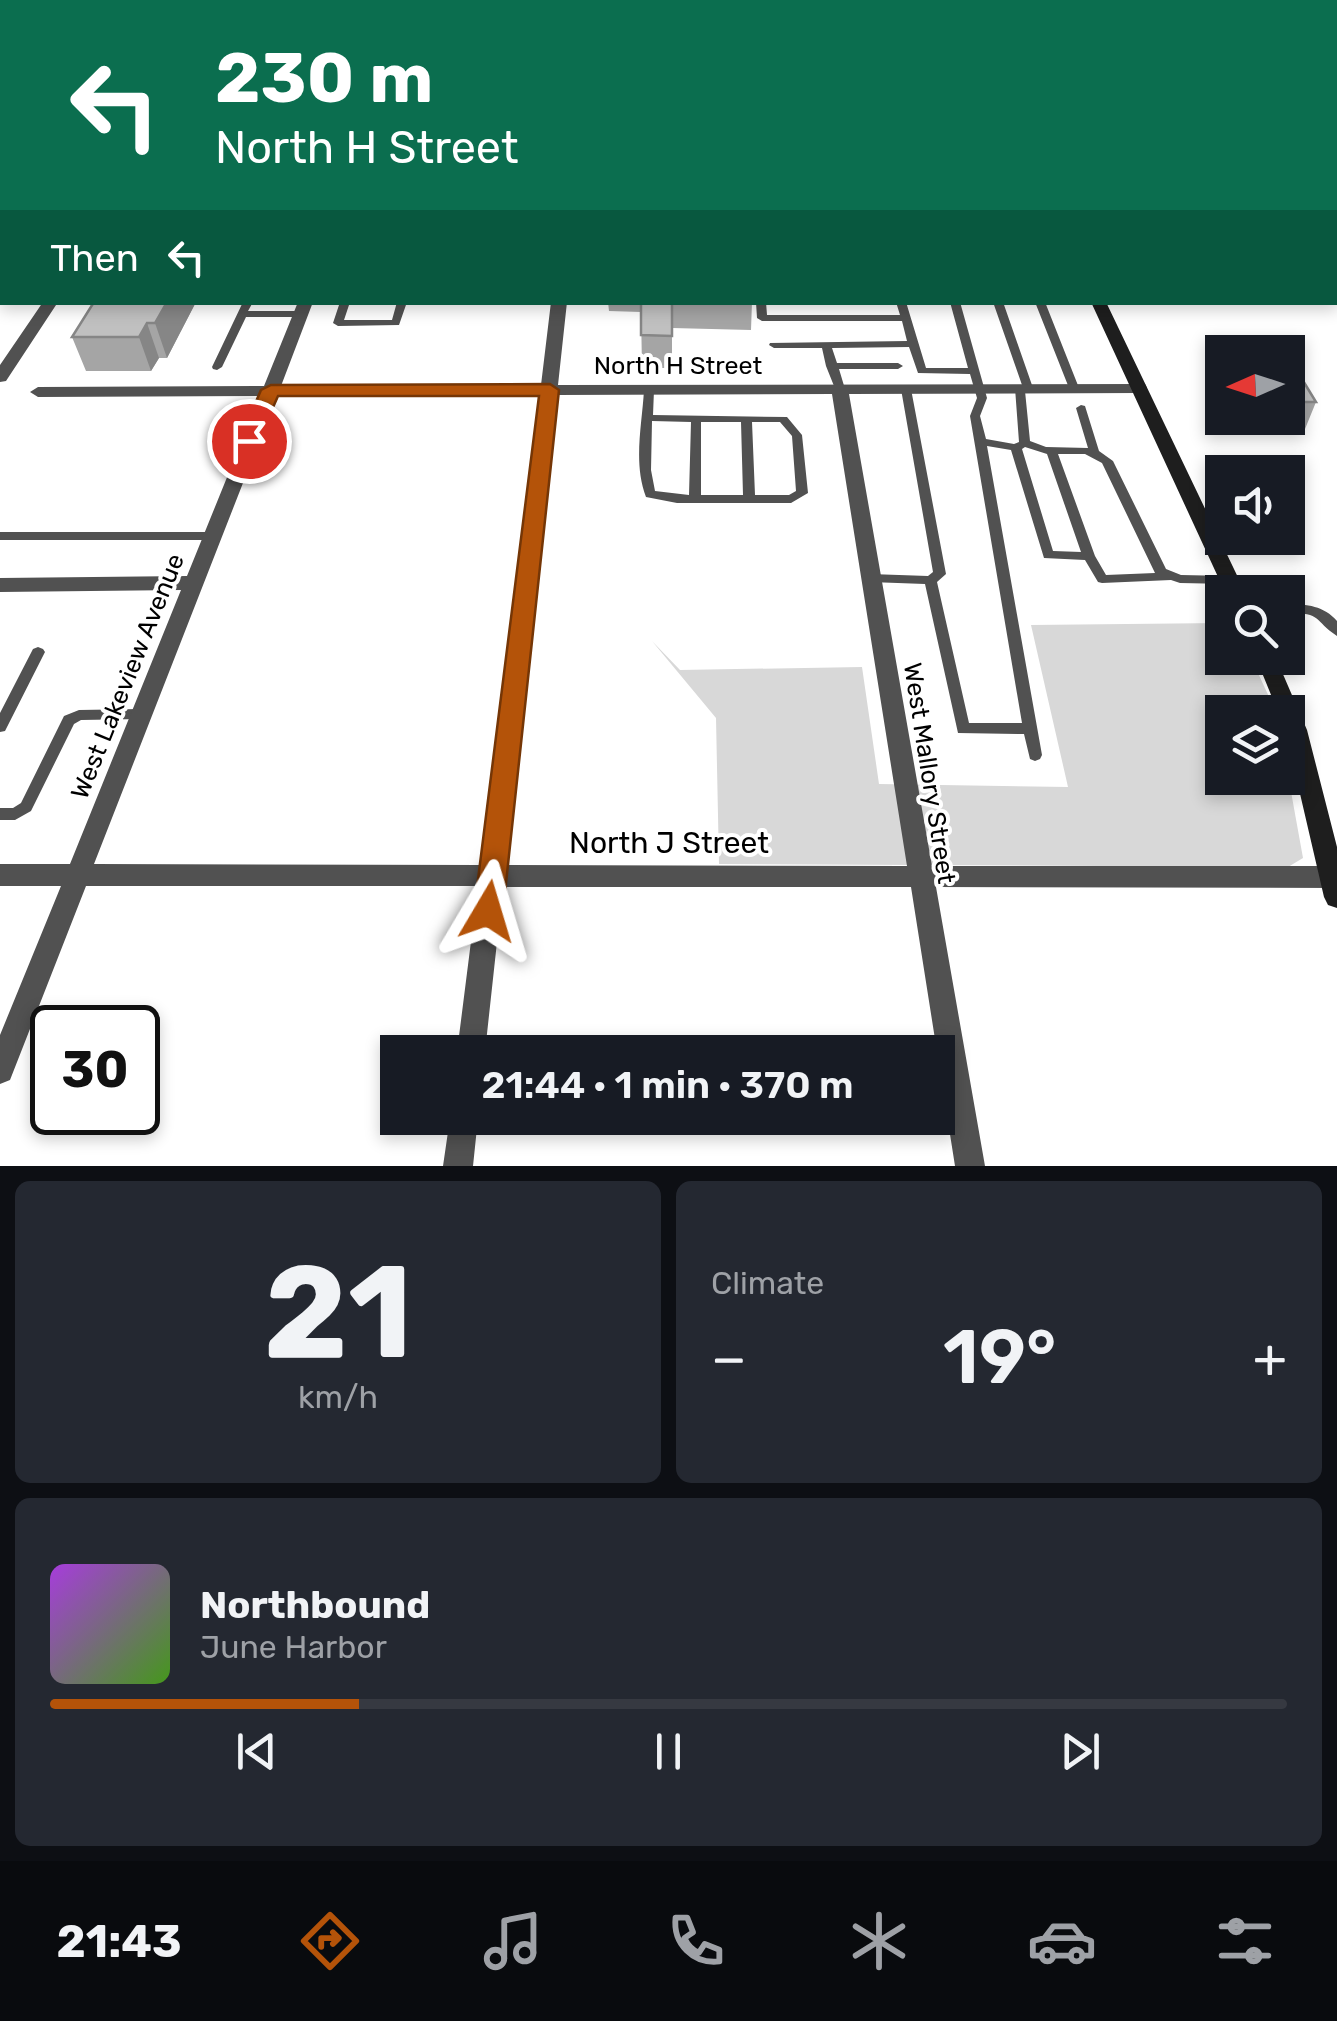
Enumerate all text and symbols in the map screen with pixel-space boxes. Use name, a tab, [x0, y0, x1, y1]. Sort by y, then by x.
text: 230 m	[215, 37, 433, 120]
icon: left	[50, 40, 180, 170]
text: North H Street	[215, 121, 518, 174]
icon: left	[159, 230, 214, 285]
text: Then	[50, 235, 139, 281]
north arrow	[1205, 335, 1305, 435]
map controls	[1205, 335, 1305, 795]
street label: North H Street	[594, 351, 763, 380]
pin	[207, 399, 292, 484]
icon: arrive	[222, 414, 277, 469]
button: sound	[1205, 455, 1305, 555]
street label: West Lakeview Avenue	[65, 549, 190, 803]
button: search	[1205, 575, 1305, 675]
street label: West Mallory Street	[898, 661, 961, 886]
button: layers	[1205, 695, 1305, 795]
street label: North J Street	[569, 825, 769, 861]
position arrow	[436, 859, 540, 963]
speed limit sign: 30	[30, 1005, 160, 1135]
text: 21:44 · 1 min · 370 m	[481, 1062, 854, 1108]
text: 21	[263, 1235, 413, 1390]
text: Climate	[711, 1264, 824, 1302]
text: 19°	[943, 1313, 1056, 1402]
text: −	[711, 1326, 747, 1391]
text: +	[1253, 1326, 1287, 1391]
text: km/h	[298, 1378, 378, 1416]
text: Northbound	[200, 1582, 430, 1628]
text: June Harbor	[200, 1628, 387, 1666]
icon: previous	[229, 1724, 284, 1779]
icon: pause	[641, 1724, 696, 1779]
icon: next	[1053, 1724, 1108, 1779]
icon: directions	[295, 1906, 365, 1976]
icon: music	[478, 1906, 548, 1976]
icon: phone	[661, 1906, 731, 1976]
icon: climate	[844, 1906, 914, 1976]
icon: car	[1027, 1906, 1097, 1976]
icon: filters	[1210, 1906, 1280, 1976]
text: 21:43	[57, 1915, 182, 1968]

